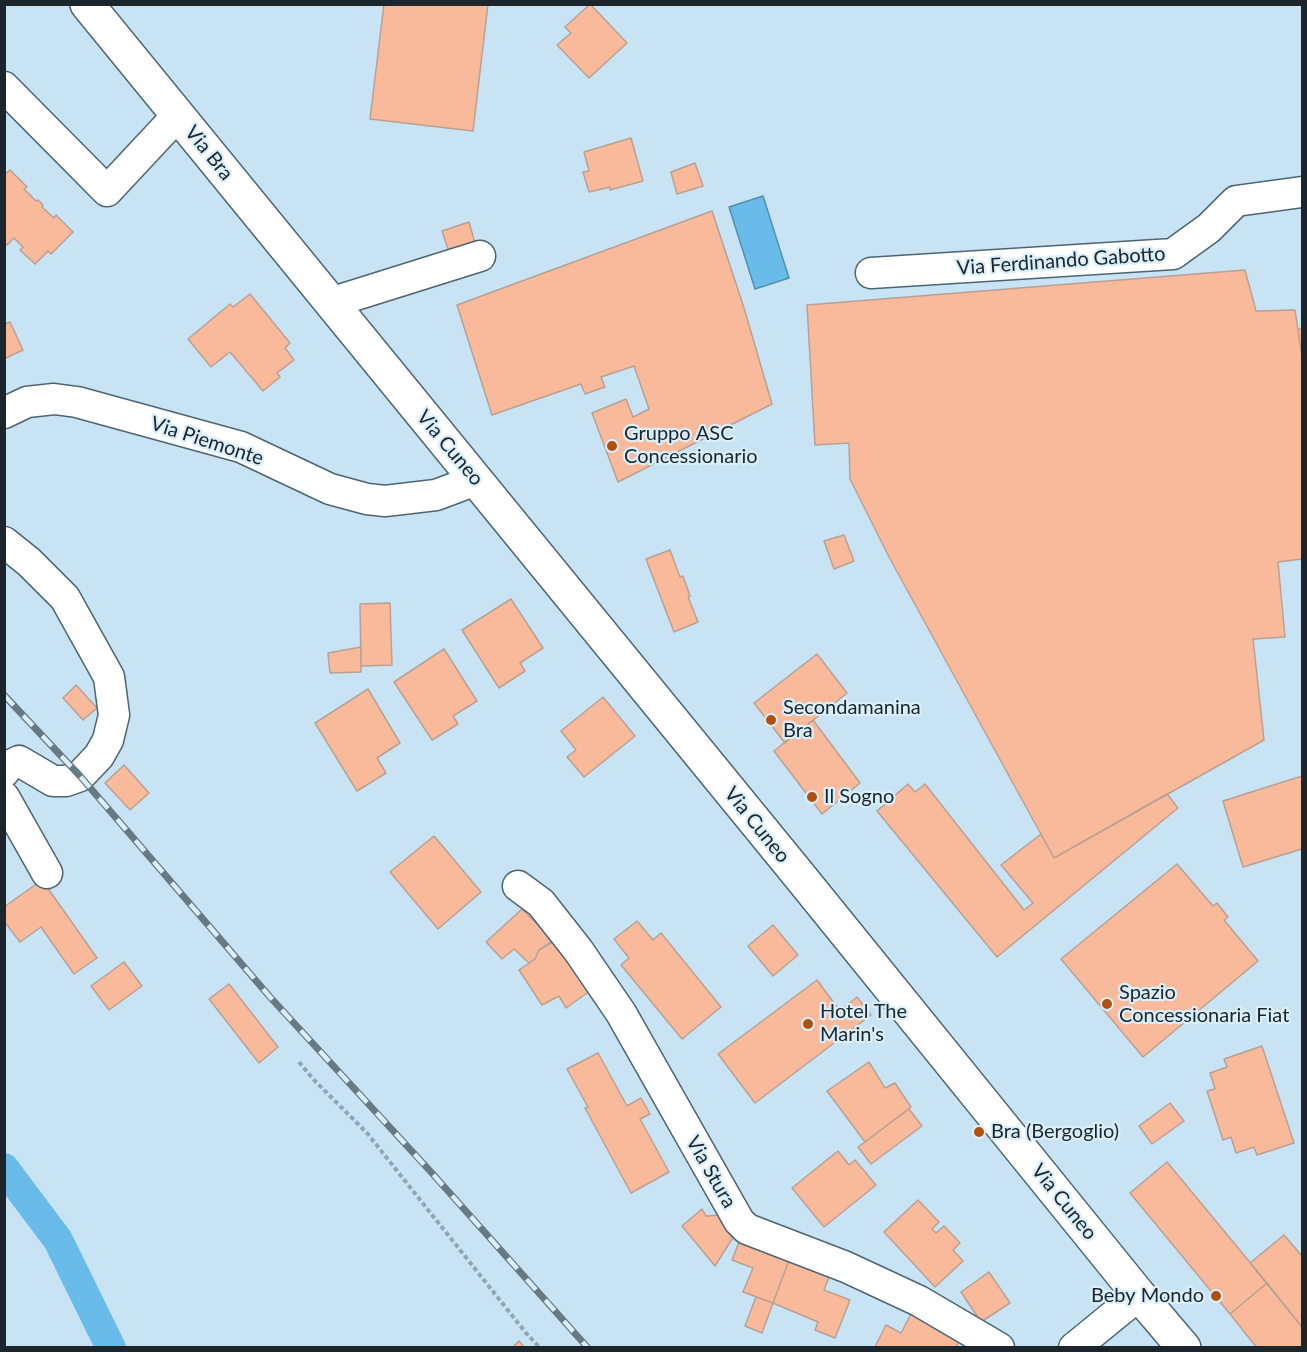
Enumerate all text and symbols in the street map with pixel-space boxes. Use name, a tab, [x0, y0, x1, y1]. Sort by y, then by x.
street label: Via Bra	[180, 121, 238, 185]
street label: Via Ferdinando Gabotto	[956, 242, 1166, 280]
street label: Via Cuneo	[412, 406, 488, 490]
street label: Via Piemonte	[148, 411, 266, 471]
place label: Gruppo ASC Concessionario	[624, 422, 758, 469]
marker: Gruppo ASC Concessionario	[605, 439, 619, 453]
place label: Secondamanina Bra	[783, 696, 921, 743]
marker: Secondamanina Bra	[764, 713, 778, 727]
street label: Via Cuneo	[719, 782, 795, 868]
place label: Il Sogno	[824, 785, 894, 809]
marker: Il Sogno	[805, 790, 819, 804]
place label: Spazio Concessionaria Fiat	[1119, 981, 1289, 1028]
marker: Spazio Concessionaria Fiat	[1100, 997, 1114, 1011]
place label: Hotel The Marin's	[820, 1000, 907, 1047]
marker: Hotel The Marin's	[801, 1017, 815, 1031]
place label: Bra (Bergoglio)	[991, 1120, 1119, 1144]
marker: Bra (Bergoglio)	[972, 1125, 986, 1139]
street label: Via Stura	[681, 1132, 741, 1212]
street label: Via Cuneo	[1026, 1159, 1102, 1245]
place label: Beby Mondo	[1091, 1284, 1204, 1308]
marker: Beby Mondo	[1209, 1289, 1223, 1303]

